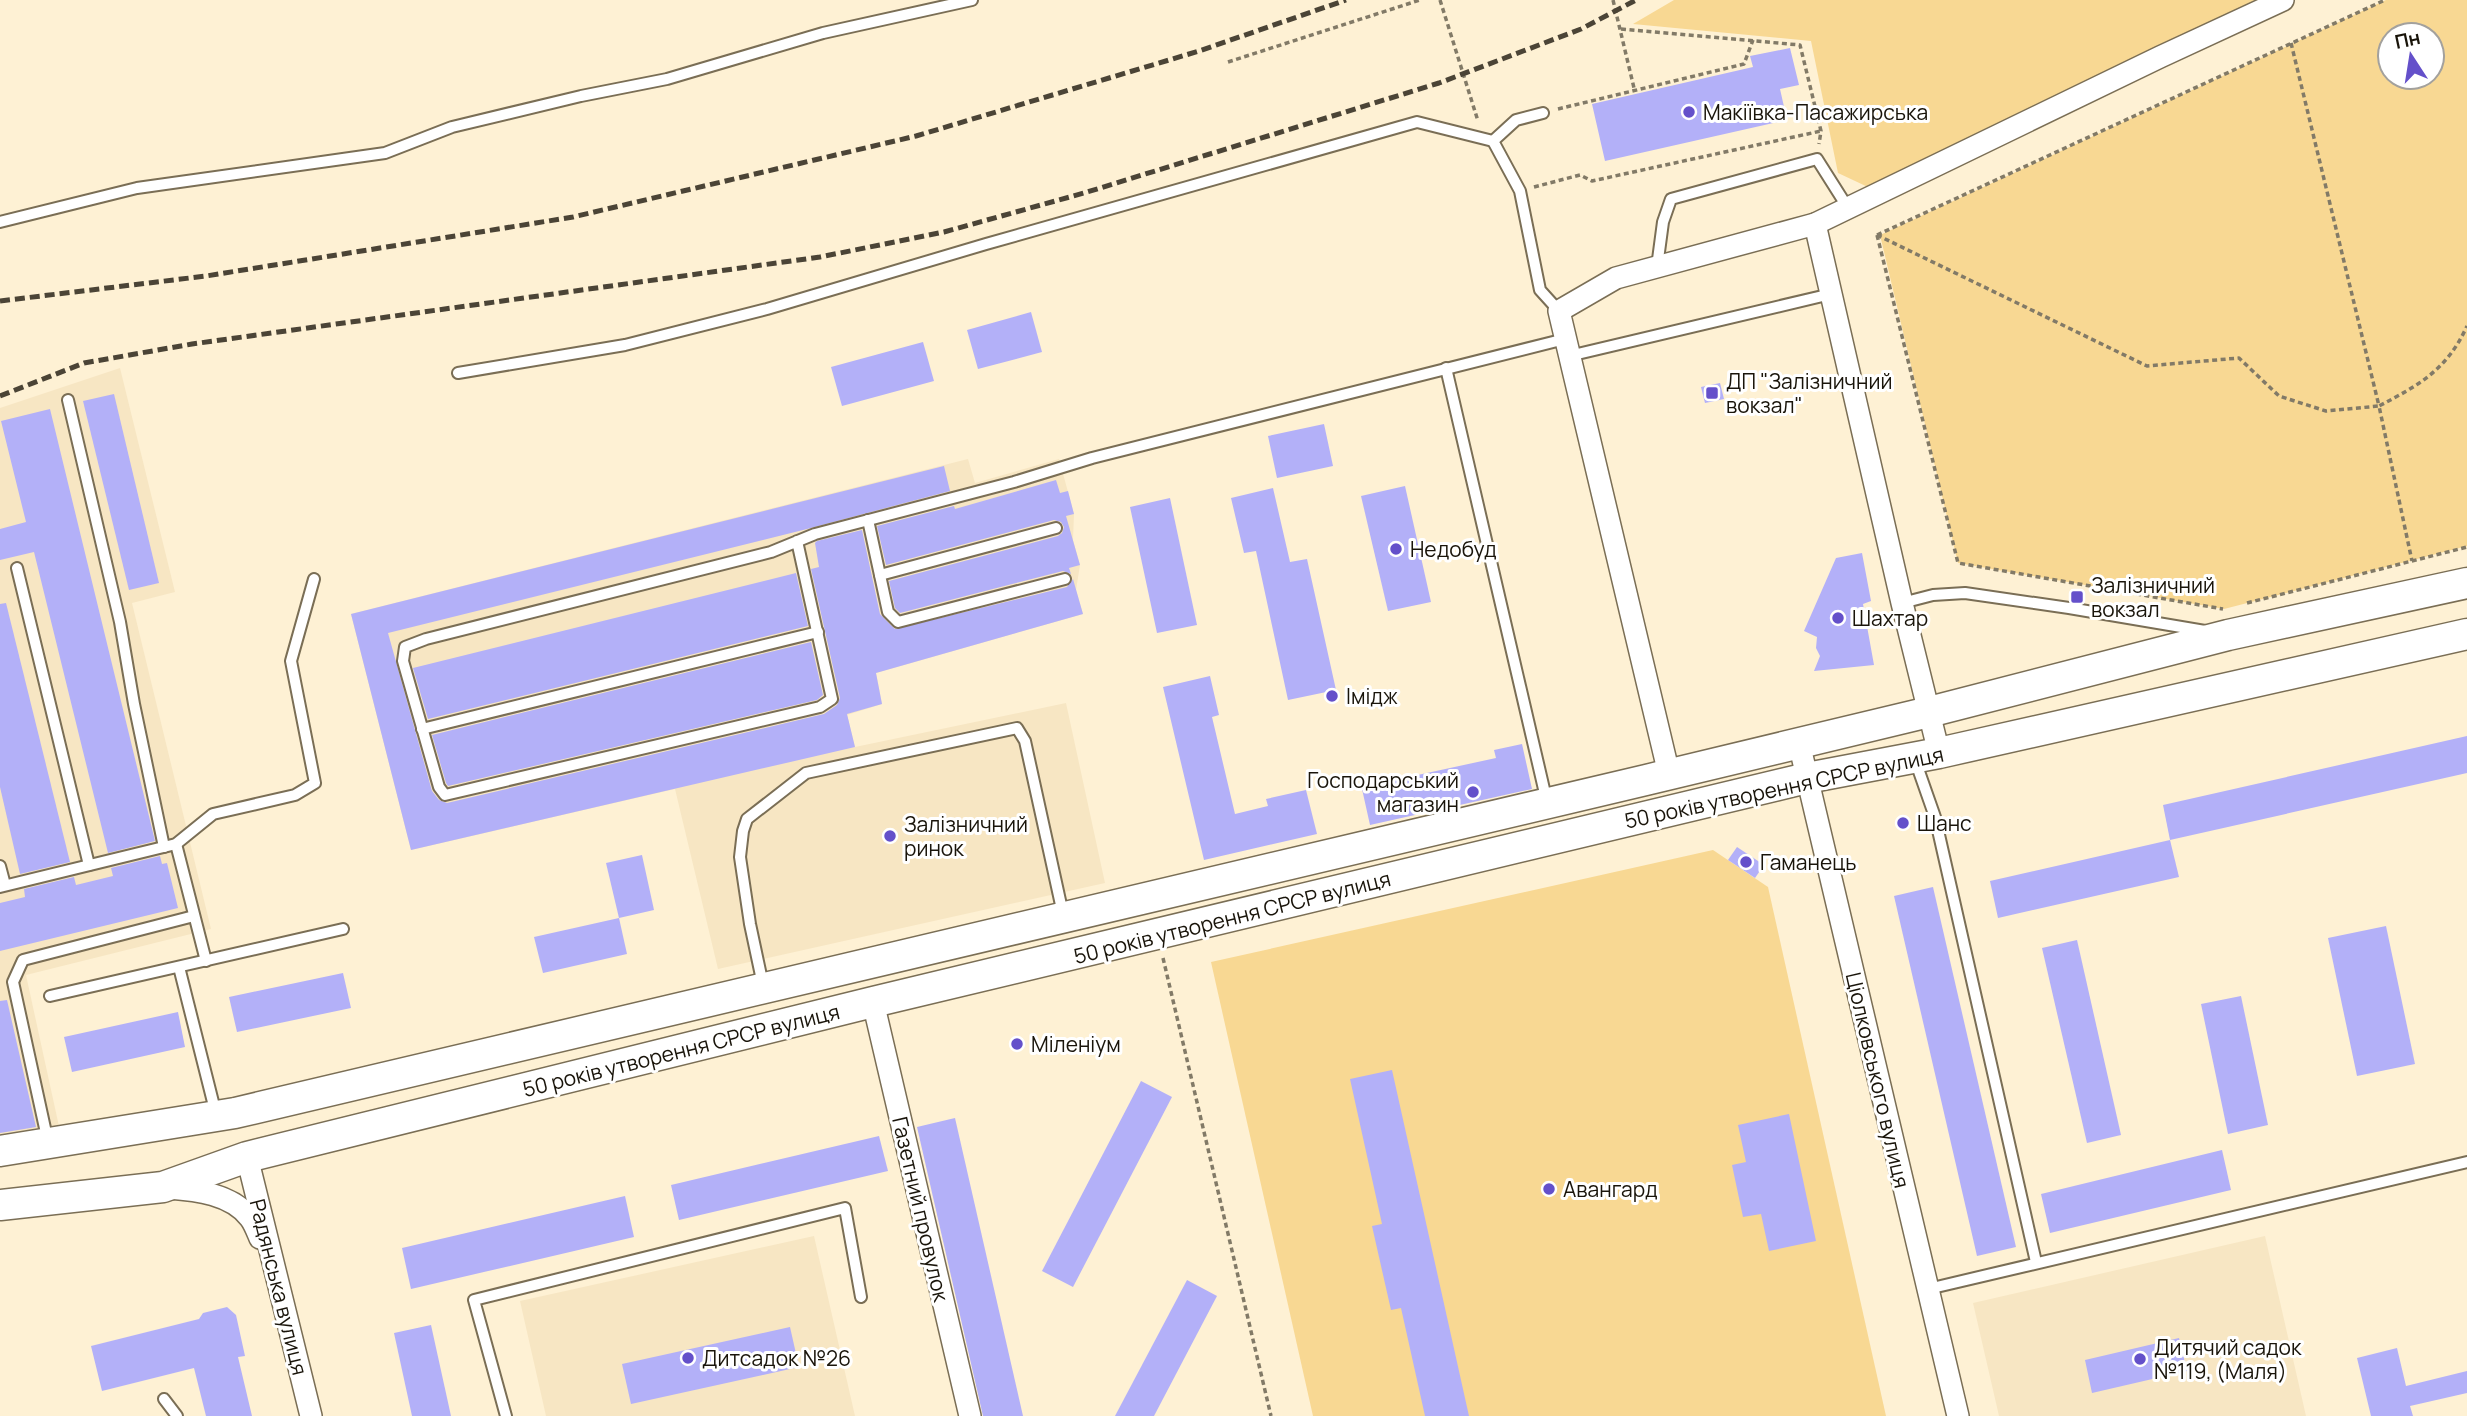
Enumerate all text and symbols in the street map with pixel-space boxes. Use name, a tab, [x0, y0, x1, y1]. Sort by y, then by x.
north arrow	[2376, 21, 2446, 91]
text: Пн	[2392, 24, 2423, 55]
place label: Макіївка-Пасажирська	[1703, 98, 1928, 126]
marker: Макіївка-Пасажирська	[1681, 104, 1697, 120]
place label: ДП "Залізничний вокзал"	[1726, 367, 1892, 419]
marker: ДП "Залізничний вокзал"	[1704, 385, 1720, 401]
place label: Недобуд	[1410, 535, 1497, 563]
marker: Недобуд	[1388, 541, 1404, 557]
place label: Залізничний вокзал	[2091, 571, 2215, 623]
marker: Залізничний вокзал	[2069, 589, 2085, 605]
place label: Шахтар	[1852, 604, 1928, 632]
marker: Шахтар	[1830, 610, 1846, 626]
place label: Імідж	[1346, 682, 1398, 710]
marker: Імідж	[1324, 688, 1340, 704]
street label: 50 років утворення СРСР вулиця	[1622, 739, 1946, 835]
place label: Господарський магазин	[1307, 766, 1459, 818]
marker: Господарський магазин	[1465, 784, 1481, 800]
place label: Шанс	[1917, 809, 1972, 837]
place label: Залізничний ринок	[904, 810, 1028, 862]
marker: Шанс	[1895, 815, 1911, 831]
marker: Залізничний ринок	[882, 828, 898, 844]
place label: Гаманець	[1760, 848, 1856, 876]
marker: Гаманець	[1738, 854, 1754, 870]
street label: 50 років утворення СРСР вулиця	[1071, 864, 1393, 970]
street label: Ціолковського вулиця	[1840, 969, 1916, 1191]
street label: 50 років утворення СРСР вулиця	[520, 997, 842, 1103]
place label: Міленіум	[1031, 1030, 1121, 1058]
marker: Міленіум	[1009, 1036, 1025, 1052]
street label: Газетний провулок	[886, 1114, 956, 1305]
place label: Авангард	[1563, 1175, 1658, 1203]
marker: Авангард	[1541, 1181, 1557, 1197]
street label: Радянська вулиця	[244, 1196, 314, 1378]
place label: Дитячий садок №119, (Маля)	[2154, 1333, 2302, 1385]
place label: Дитсадок №26	[702, 1344, 851, 1372]
marker: Дитсадок №26	[680, 1350, 696, 1366]
marker: Дитячий садок №119, (Маля)	[2132, 1351, 2148, 1367]

